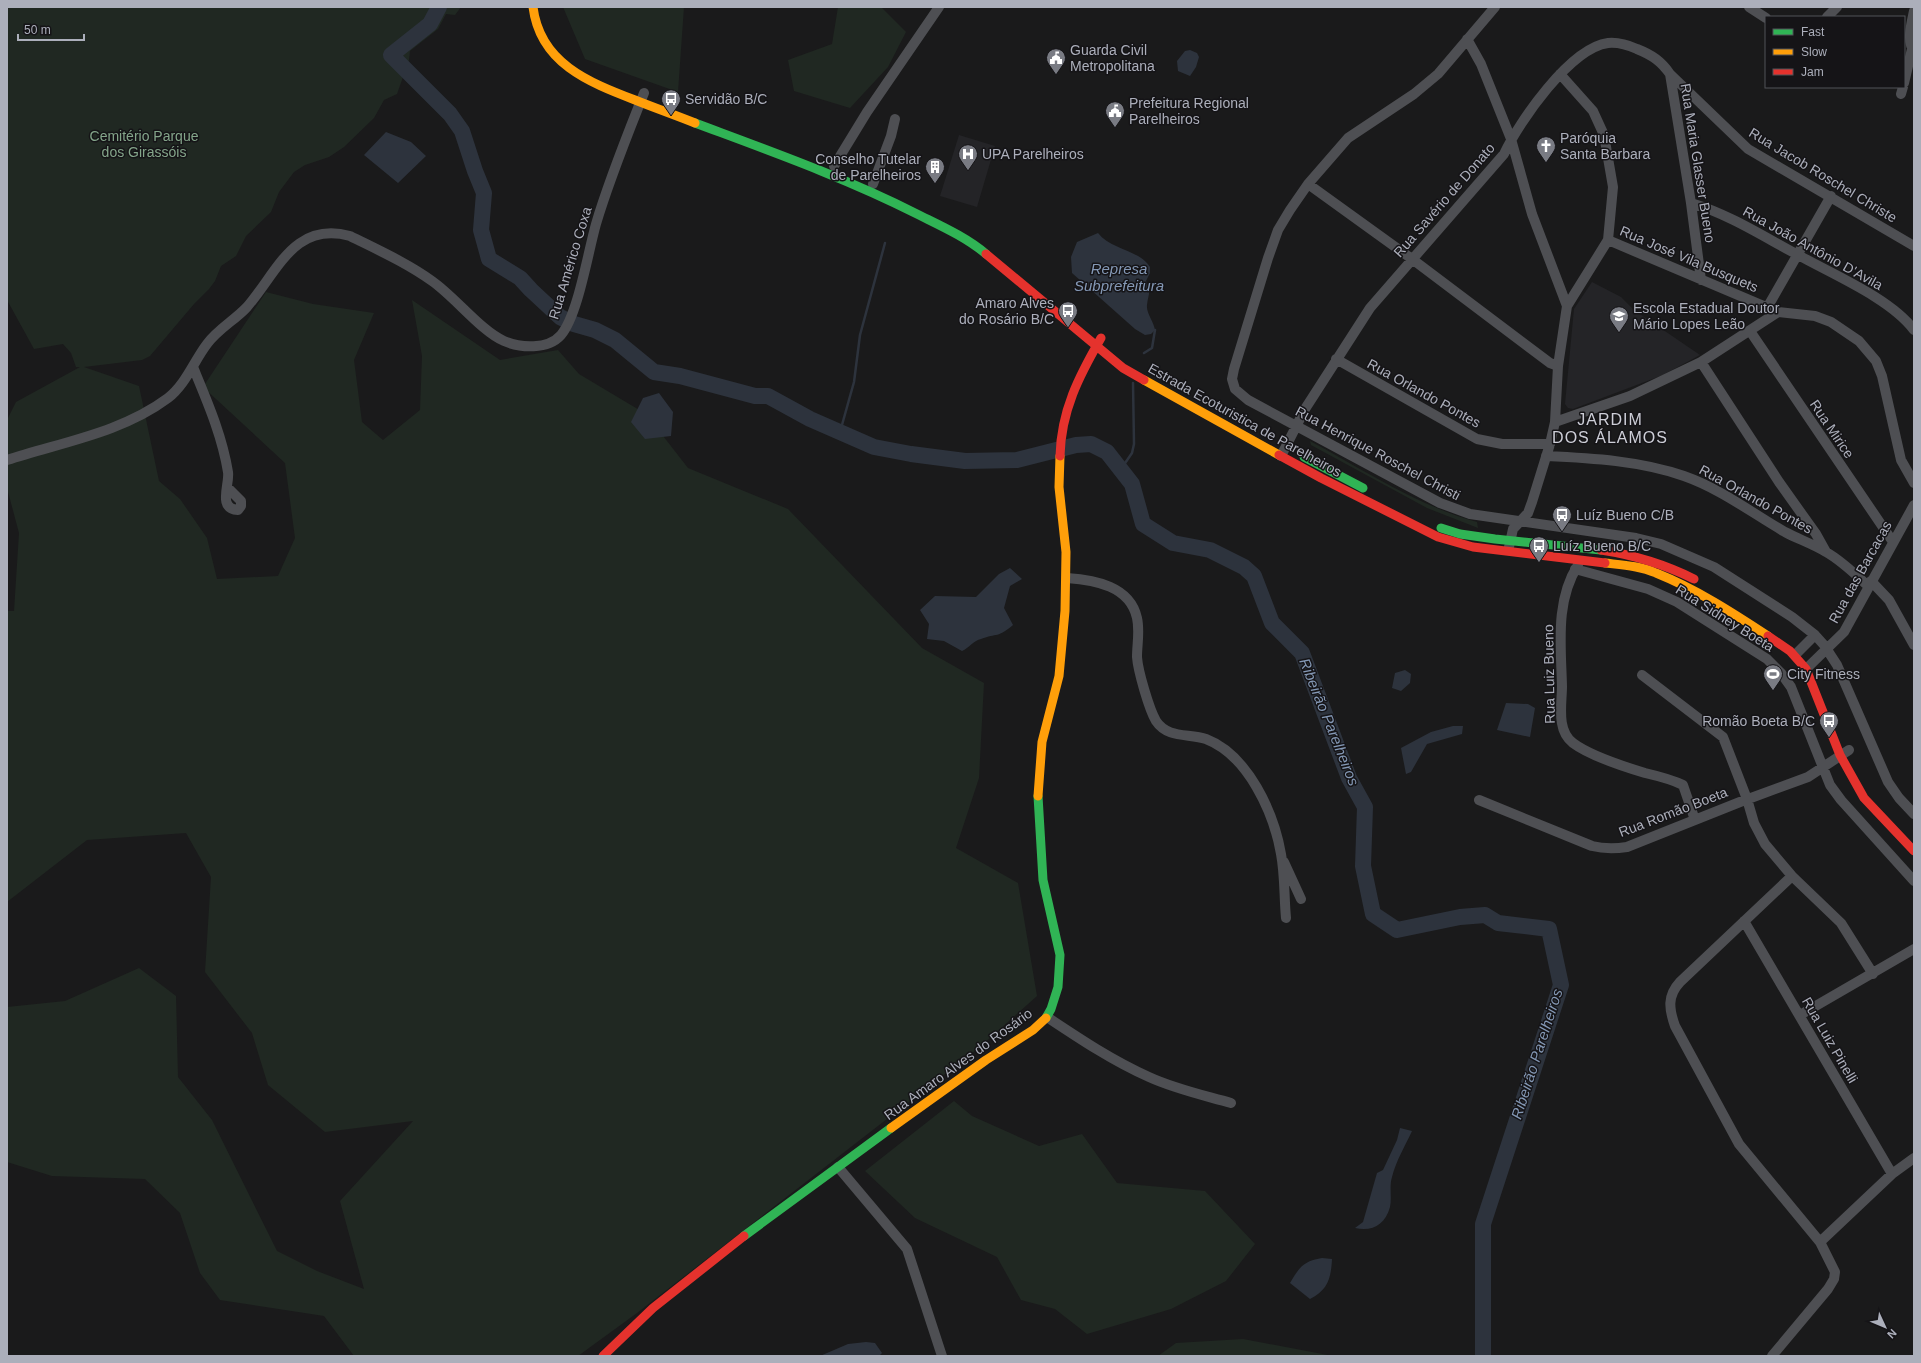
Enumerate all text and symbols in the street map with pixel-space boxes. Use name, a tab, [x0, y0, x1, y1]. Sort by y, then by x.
scale bar	[18, 16, 84, 42]
legend	[1765, 16, 1905, 88]
text: 50 m	[24, 23, 51, 37]
text: Fast	[1801, 25, 1825, 39]
place label: Guarda Civil Metropolitana	[1070, 42, 1155, 74]
text: Slow	[1801, 45, 1827, 59]
public building icon: Guarda Civil Metropolitana	[1045, 47, 1067, 75]
text: Jam	[1801, 65, 1824, 79]
street label: Rua Maria Glasser Bueno	[1677, 82, 1719, 244]
bus stop icon: Servidão B/C	[660, 88, 682, 116]
place label: Servidão B/C	[685, 91, 767, 107]
place label: Prefeitura Regional Parelheiros	[1129, 95, 1249, 127]
public building icon: Prefeitura Regional Parelheiros	[1104, 100, 1126, 128]
street label: Rua Jacob Roschel Christe	[1746, 124, 1900, 226]
park label: Cemitério Parque dos Girassóis	[90, 128, 199, 160]
place label: Paróquia Santa Barbara	[1560, 130, 1650, 162]
church icon: Paróquia Santa Barbara	[1535, 135, 1557, 163]
street label: Rua Savério de Donato	[1390, 140, 1498, 260]
hospital icon: UPA Parelheiros	[957, 143, 979, 171]
place label: UPA Parelheiros	[982, 146, 1084, 162]
place label: Conselho Tutelar de Parelheiros	[815, 151, 921, 183]
building icon: Conselho Tutelar de Parelheiros	[924, 156, 946, 184]
street label: Rua João Antônio D'Avila	[1740, 203, 1886, 293]
street label: Rua Américo Coxa	[545, 205, 595, 321]
street label: Rua José Vila Busquets	[1618, 223, 1760, 295]
water label: Represa Subprefeitura	[1074, 260, 1164, 294]
place label: Amaro Alves do Rosário B/C	[959, 295, 1054, 327]
bus stop icon: Amaro Alves do Rosário B/C	[1057, 300, 1079, 328]
place label: Escola Estadual Doutor Mário Lopes Leão	[1633, 300, 1780, 332]
school or university icon: Escola Estadual Doutor Mário Lopes Leão	[1608, 305, 1630, 333]
street label: Rua Orlando Pontes	[1365, 355, 1483, 431]
street label: Estrada Ecoturistica de Parelheiros	[1145, 360, 1345, 480]
street label: Rua Mirice	[1807, 397, 1857, 461]
street label: Rua Henrique Roschel Christi	[1293, 403, 1463, 503]
district label: JARDIM DOS ÁLAMOS	[1552, 411, 1668, 446]
street label: Rua Orlando Pontes	[1697, 461, 1815, 537]
bus stop icon: Luíz Bueno C/B	[1551, 504, 1573, 532]
place label: Luíz Bueno C/B	[1576, 507, 1674, 523]
street label: Rua das Barcacas	[1825, 518, 1895, 626]
bus stop icon: Luíz Bueno B/C	[1528, 535, 1550, 563]
place label: Luíz Bueno B/C	[1553, 538, 1651, 554]
street label: Rua Sidney Boeta	[1673, 581, 1777, 655]
street label: Rua Luiz Bueno	[1540, 624, 1558, 724]
water label: Ribeirão Parelheiros	[1296, 656, 1363, 788]
sports icon: City Fitness	[1762, 663, 1784, 691]
place label: City Fitness	[1787, 666, 1860, 682]
bus stop icon: Romão Boeta B/C	[1818, 710, 1840, 738]
place label: Romão Boeta B/C	[1702, 713, 1815, 729]
street label: Rua Romão Boeta	[1616, 784, 1730, 840]
water label: Ribeirão Parelheiros	[1507, 986, 1566, 1121]
street label: Rua Luiz Pinelli	[1799, 994, 1861, 1086]
street label: Rua Amaro Alves do Rosário	[881, 1005, 1035, 1123]
north arrow	[1865, 1307, 1905, 1347]
text: N	[1885, 1327, 1899, 1341]

